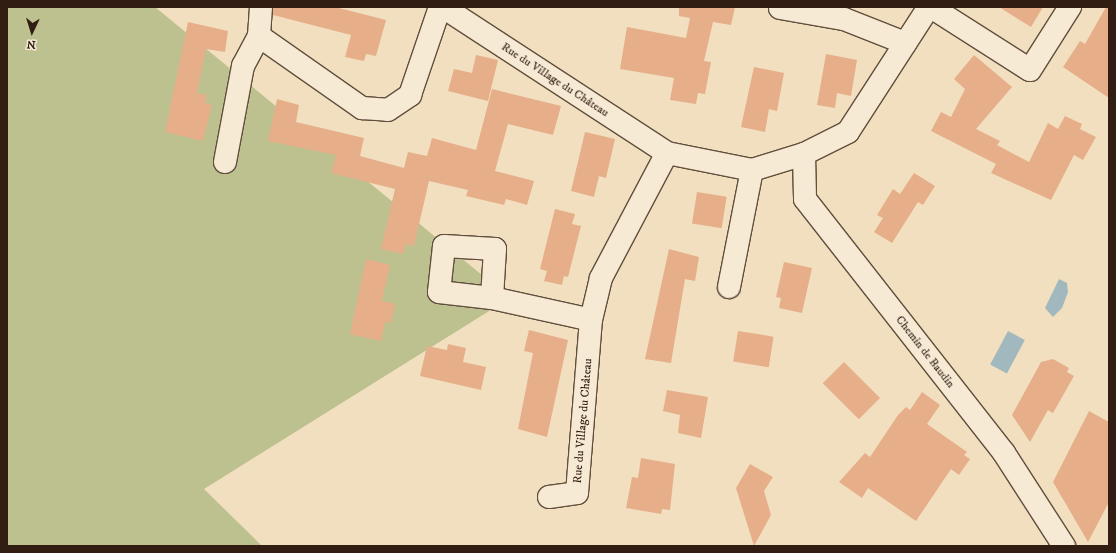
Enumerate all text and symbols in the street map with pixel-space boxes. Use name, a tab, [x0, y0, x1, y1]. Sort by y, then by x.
north arrow	[12, 12, 52, 52]
text: N	[26, 37, 36, 51]
street label: Rue du Village du Château	[498, 40, 612, 120]
street label: Chemin de Baudin	[892, 313, 958, 391]
street label: Rue du Village du Château	[570, 358, 596, 484]

